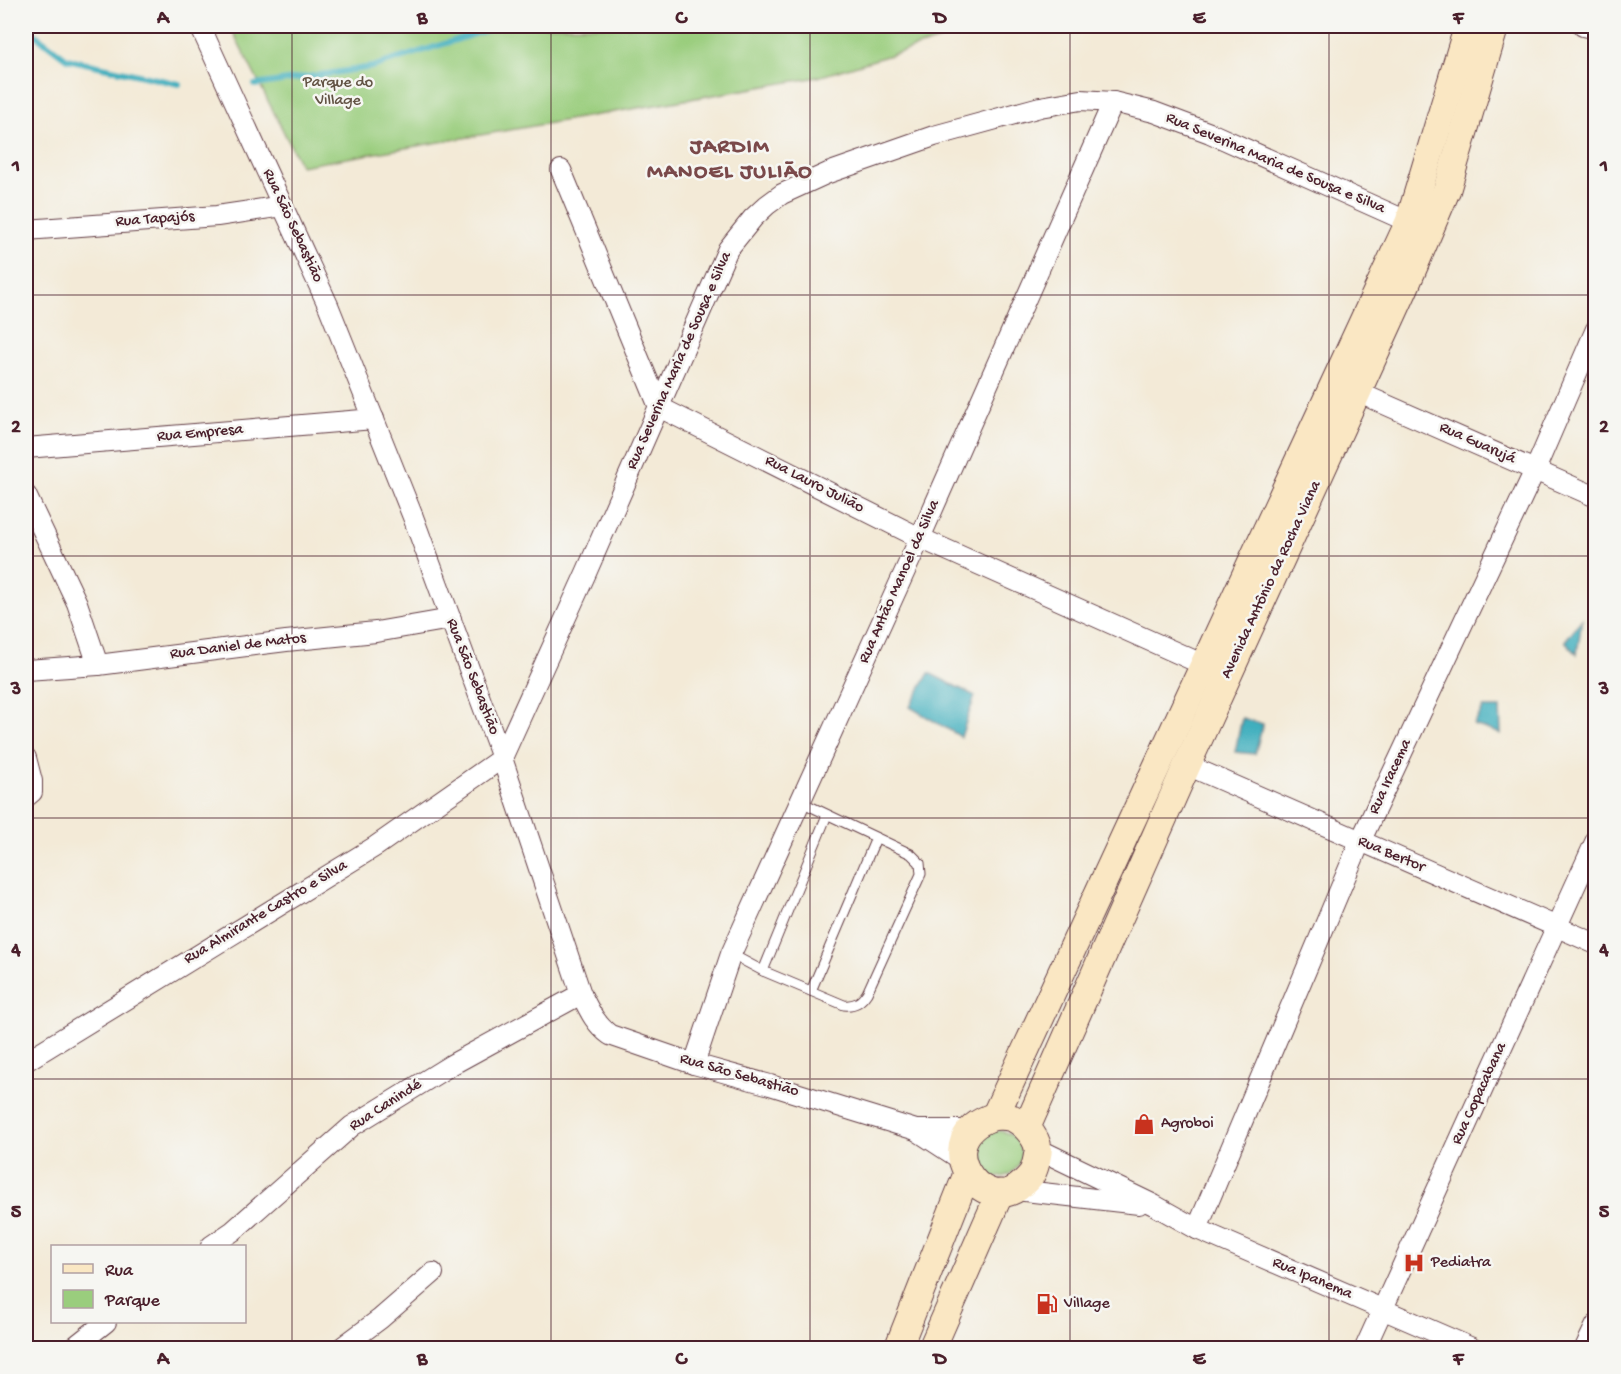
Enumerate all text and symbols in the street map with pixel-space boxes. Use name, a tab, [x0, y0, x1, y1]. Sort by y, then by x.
text: A	[156, 8, 171, 31]
text: B	[416, 8, 428, 31]
text: C	[675, 8, 689, 31]
text: D	[931, 8, 947, 31]
text: E	[1193, 8, 1207, 31]
text: F	[1452, 8, 1465, 31]
park label: Parque do Village	[302, 74, 373, 111]
street label: Rua Severina Maria de Sousa e Silva	[1162, 109, 1389, 219]
district label: JARDIM MANOEL JULIÃO	[647, 135, 813, 186]
text: 1	[11, 156, 20, 179]
text: 1	[1599, 156, 1608, 179]
street label: Rua São Sebastião	[257, 166, 327, 286]
street label: Rua Tapajós	[115, 208, 196, 232]
street label: Rua Severina Maria de Sousa e Silva	[623, 248, 737, 473]
text: 2	[11, 417, 21, 440]
text: 2	[1599, 417, 1609, 440]
street label: Rua Guarujá	[1436, 419, 1519, 470]
street label: Rua Empresa	[156, 421, 245, 447]
street label: Rua Lauro Julião	[761, 452, 867, 518]
street label: Avenida Antônio da Rocha Viana	[1218, 477, 1327, 682]
street label: Rua Antão Manoel da Silva	[855, 496, 945, 667]
street label: Rua São Sebastião	[441, 616, 503, 738]
street label: Rua Daniel de Matos	[169, 629, 308, 665]
text: 3	[10, 679, 21, 702]
text: 3	[1598, 679, 1609, 702]
street label: Rua Iracema	[1365, 735, 1417, 818]
street label: Rua Bertor	[1355, 832, 1429, 878]
street label: Rua Almirante Castro e Silva	[181, 856, 352, 969]
text: 4	[10, 940, 21, 963]
text: 4	[1598, 940, 1609, 963]
street label: Rua Copacabana	[1448, 1039, 1512, 1148]
street label: Rua São Sebastião	[677, 1050, 801, 1102]
street label: Rua Canindé	[346, 1075, 426, 1136]
shop icon: Agroboi	[1132, 1112, 1156, 1136]
place label: Agroboi	[1161, 1115, 1214, 1134]
text: 5	[11, 1202, 22, 1225]
text: 5	[1599, 1202, 1610, 1225]
legend	[51, 1245, 246, 1323]
hospital icon: Pediatra	[1402, 1251, 1426, 1275]
street label: Rua Ipanema	[1269, 1254, 1356, 1305]
place label: Pediatra	[1430, 1254, 1492, 1273]
text: Rua	[105, 1261, 134, 1282]
text: Parque	[104, 1291, 161, 1312]
fuel station icon: Village	[1035, 1292, 1059, 1316]
place label: Village	[1063, 1295, 1110, 1314]
text: A	[156, 1349, 171, 1372]
text: B	[416, 1349, 428, 1372]
text: C	[675, 1349, 689, 1372]
text: D	[931, 1349, 947, 1372]
text: E	[1193, 1349, 1207, 1372]
text: F	[1452, 1349, 1465, 1372]

